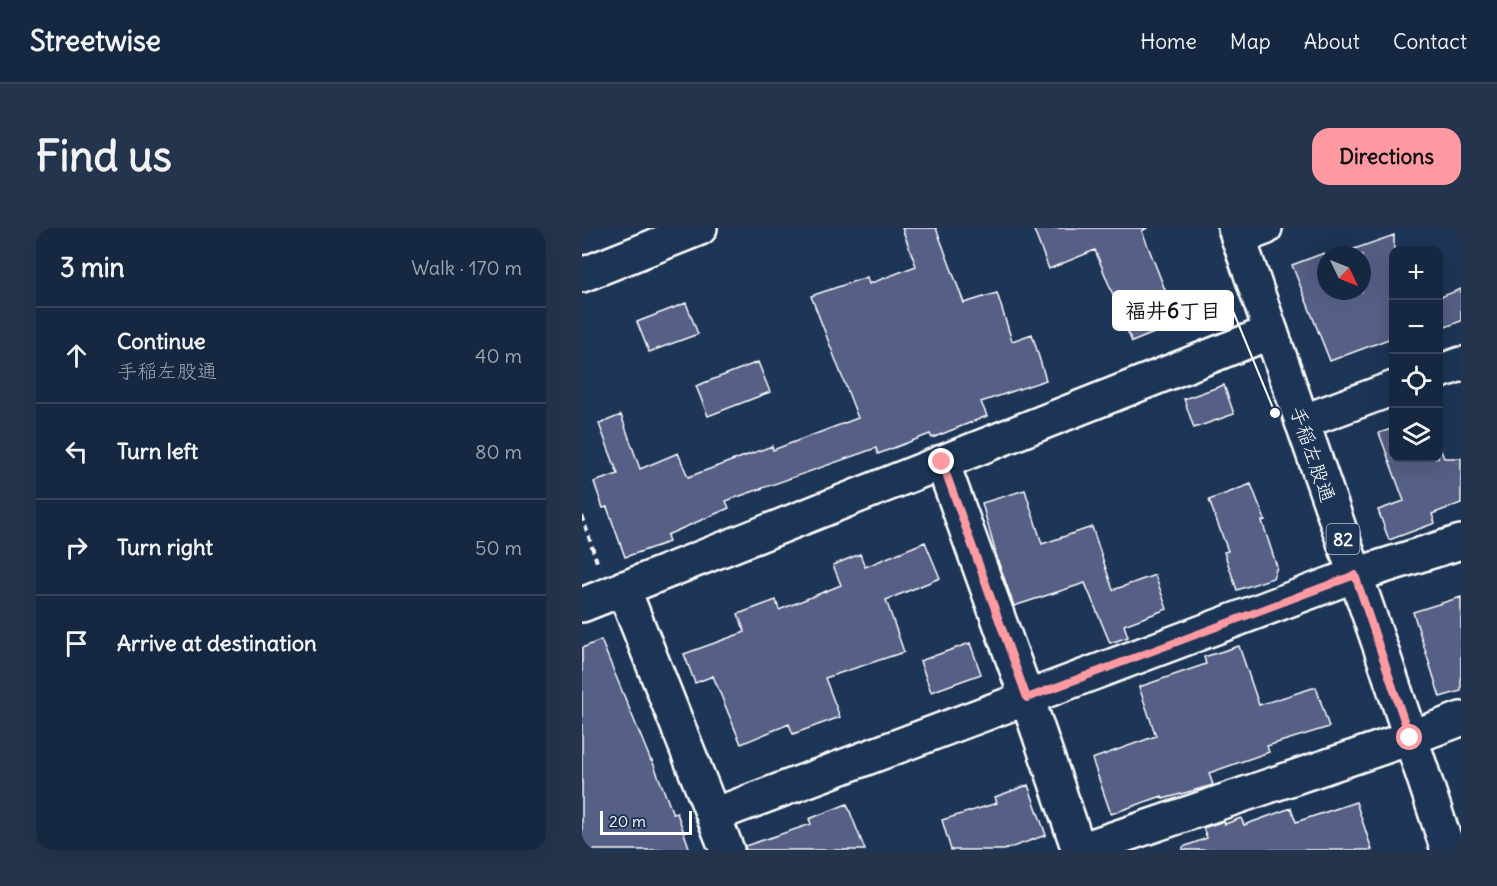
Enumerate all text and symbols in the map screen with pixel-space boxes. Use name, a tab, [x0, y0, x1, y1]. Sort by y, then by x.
text: Streetwise	[30, 23, 161, 59]
text: Home	[1140, 28, 1197, 55]
text: Map	[1230, 28, 1271, 55]
text: About	[1304, 28, 1360, 55]
text: Contact	[1393, 28, 1467, 55]
button: Directions	[1312, 128, 1461, 185]
text: Find us	[36, 130, 172, 182]
north arrow	[1317, 246, 1371, 300]
map controls	[1389, 246, 1443, 462]
button: +	[1389, 246, 1443, 300]
text: 3 min	[60, 251, 125, 284]
text: Walk · 170 m	[411, 255, 522, 280]
callout: 福井6丁目	[1113, 291, 1233, 330]
text: 福井6丁目	[1125, 297, 1221, 324]
button: −	[1389, 300, 1443, 354]
text: Continue	[117, 327, 206, 355]
icon: ahead	[60, 339, 93, 372]
text: 40 m	[475, 343, 522, 368]
button: locate	[1389, 354, 1443, 408]
text: 手稲左股通	[117, 358, 217, 383]
street label: 手稲左股通	[1285, 403, 1341, 505]
button: layers	[1389, 408, 1443, 462]
icon: left	[60, 435, 93, 468]
text: Turn left	[117, 437, 198, 465]
text: 80 m	[475, 439, 522, 464]
route end	[928, 448, 954, 474]
road number: 82	[1326, 524, 1359, 554]
icon: right	[60, 531, 93, 564]
text: Turn right	[117, 533, 213, 561]
text: 50 m	[475, 535, 522, 560]
icon: arrive	[60, 627, 93, 660]
text: Arrive at destination	[117, 629, 317, 657]
route start	[1396, 724, 1422, 750]
scale bar	[600, 808, 692, 836]
text: 20 m	[609, 811, 646, 831]

